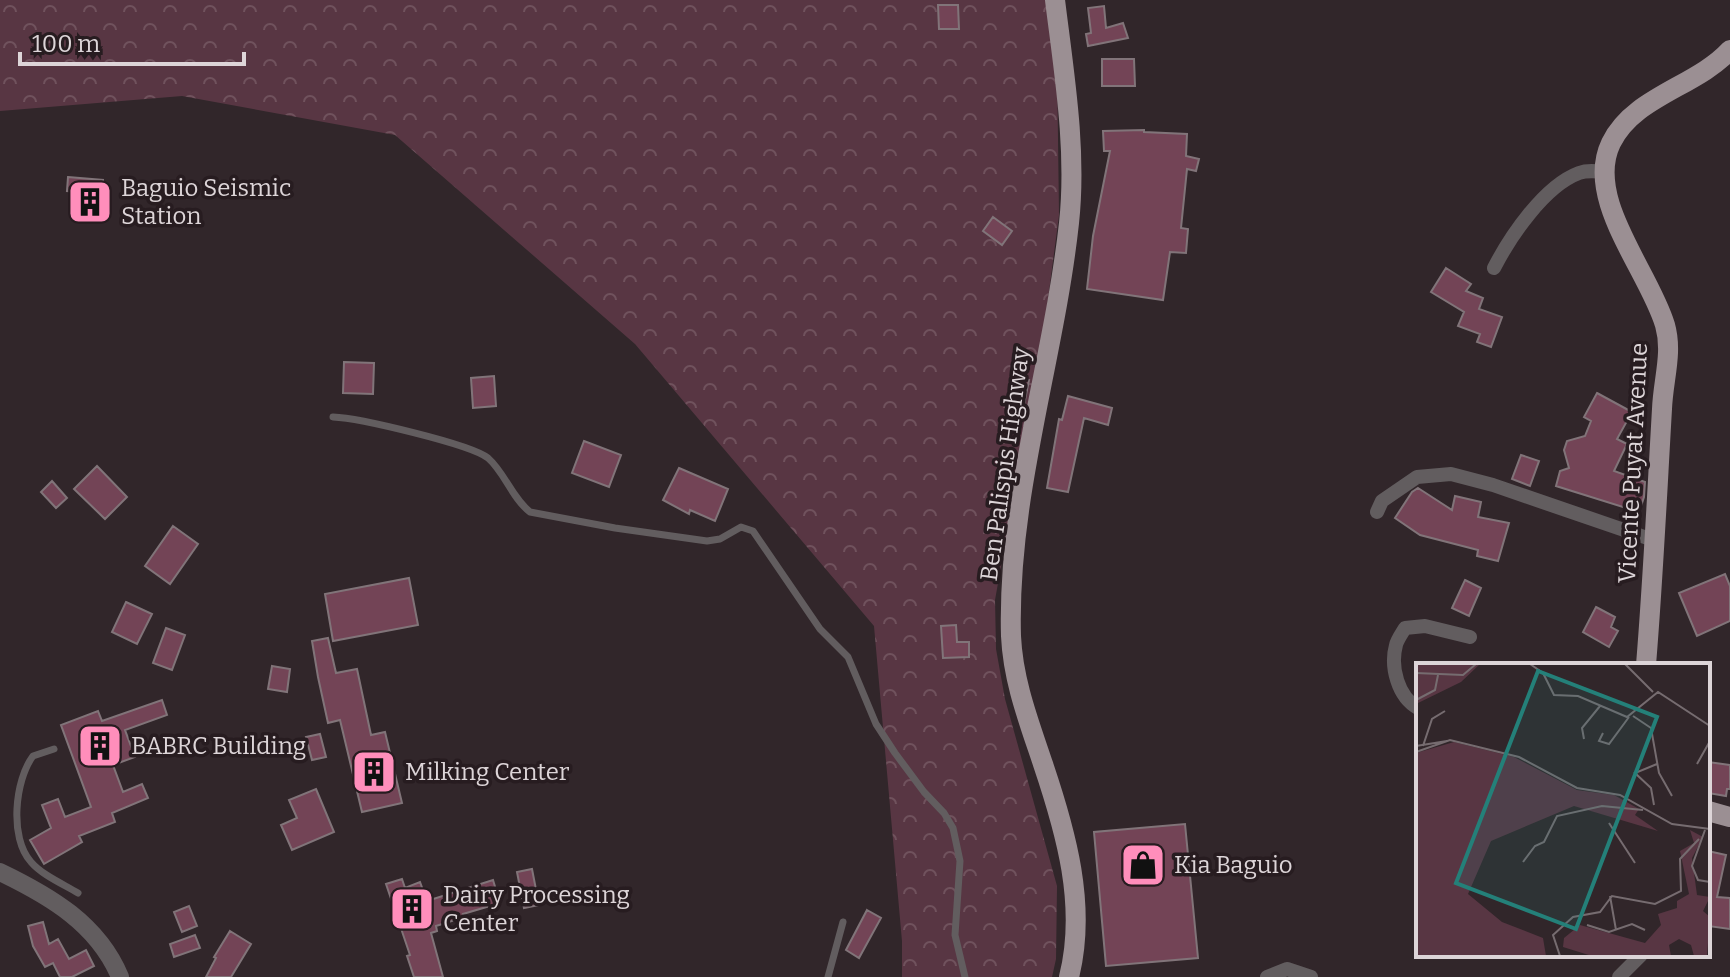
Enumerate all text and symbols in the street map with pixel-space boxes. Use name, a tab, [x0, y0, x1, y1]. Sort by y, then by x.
scale bar	[20, 16, 244, 66]
text: 100 m	[32, 30, 100, 58]
place label: Baguio Seismic Station	[121, 174, 291, 230]
building icon: Baguio Seismic Station	[66, 178, 114, 226]
street label: Vicente Puyat Avenue	[1613, 342, 1653, 584]
street label: Ben Palispis Highway	[975, 345, 1035, 583]
inset map	[1416, 663, 1710, 957]
building icon: BABRC Building	[76, 722, 124, 770]
place label: BABRC Building	[131, 732, 306, 760]
building icon: Milking Center	[350, 748, 398, 796]
place label: Milking Center	[405, 758, 570, 786]
shop icon: Kia Baguio	[1119, 841, 1167, 889]
place label: Kia Baguio	[1174, 851, 1293, 879]
place label: Dairy Processing Center	[443, 881, 630, 937]
building icon: Dairy Processing Center	[388, 885, 436, 933]

